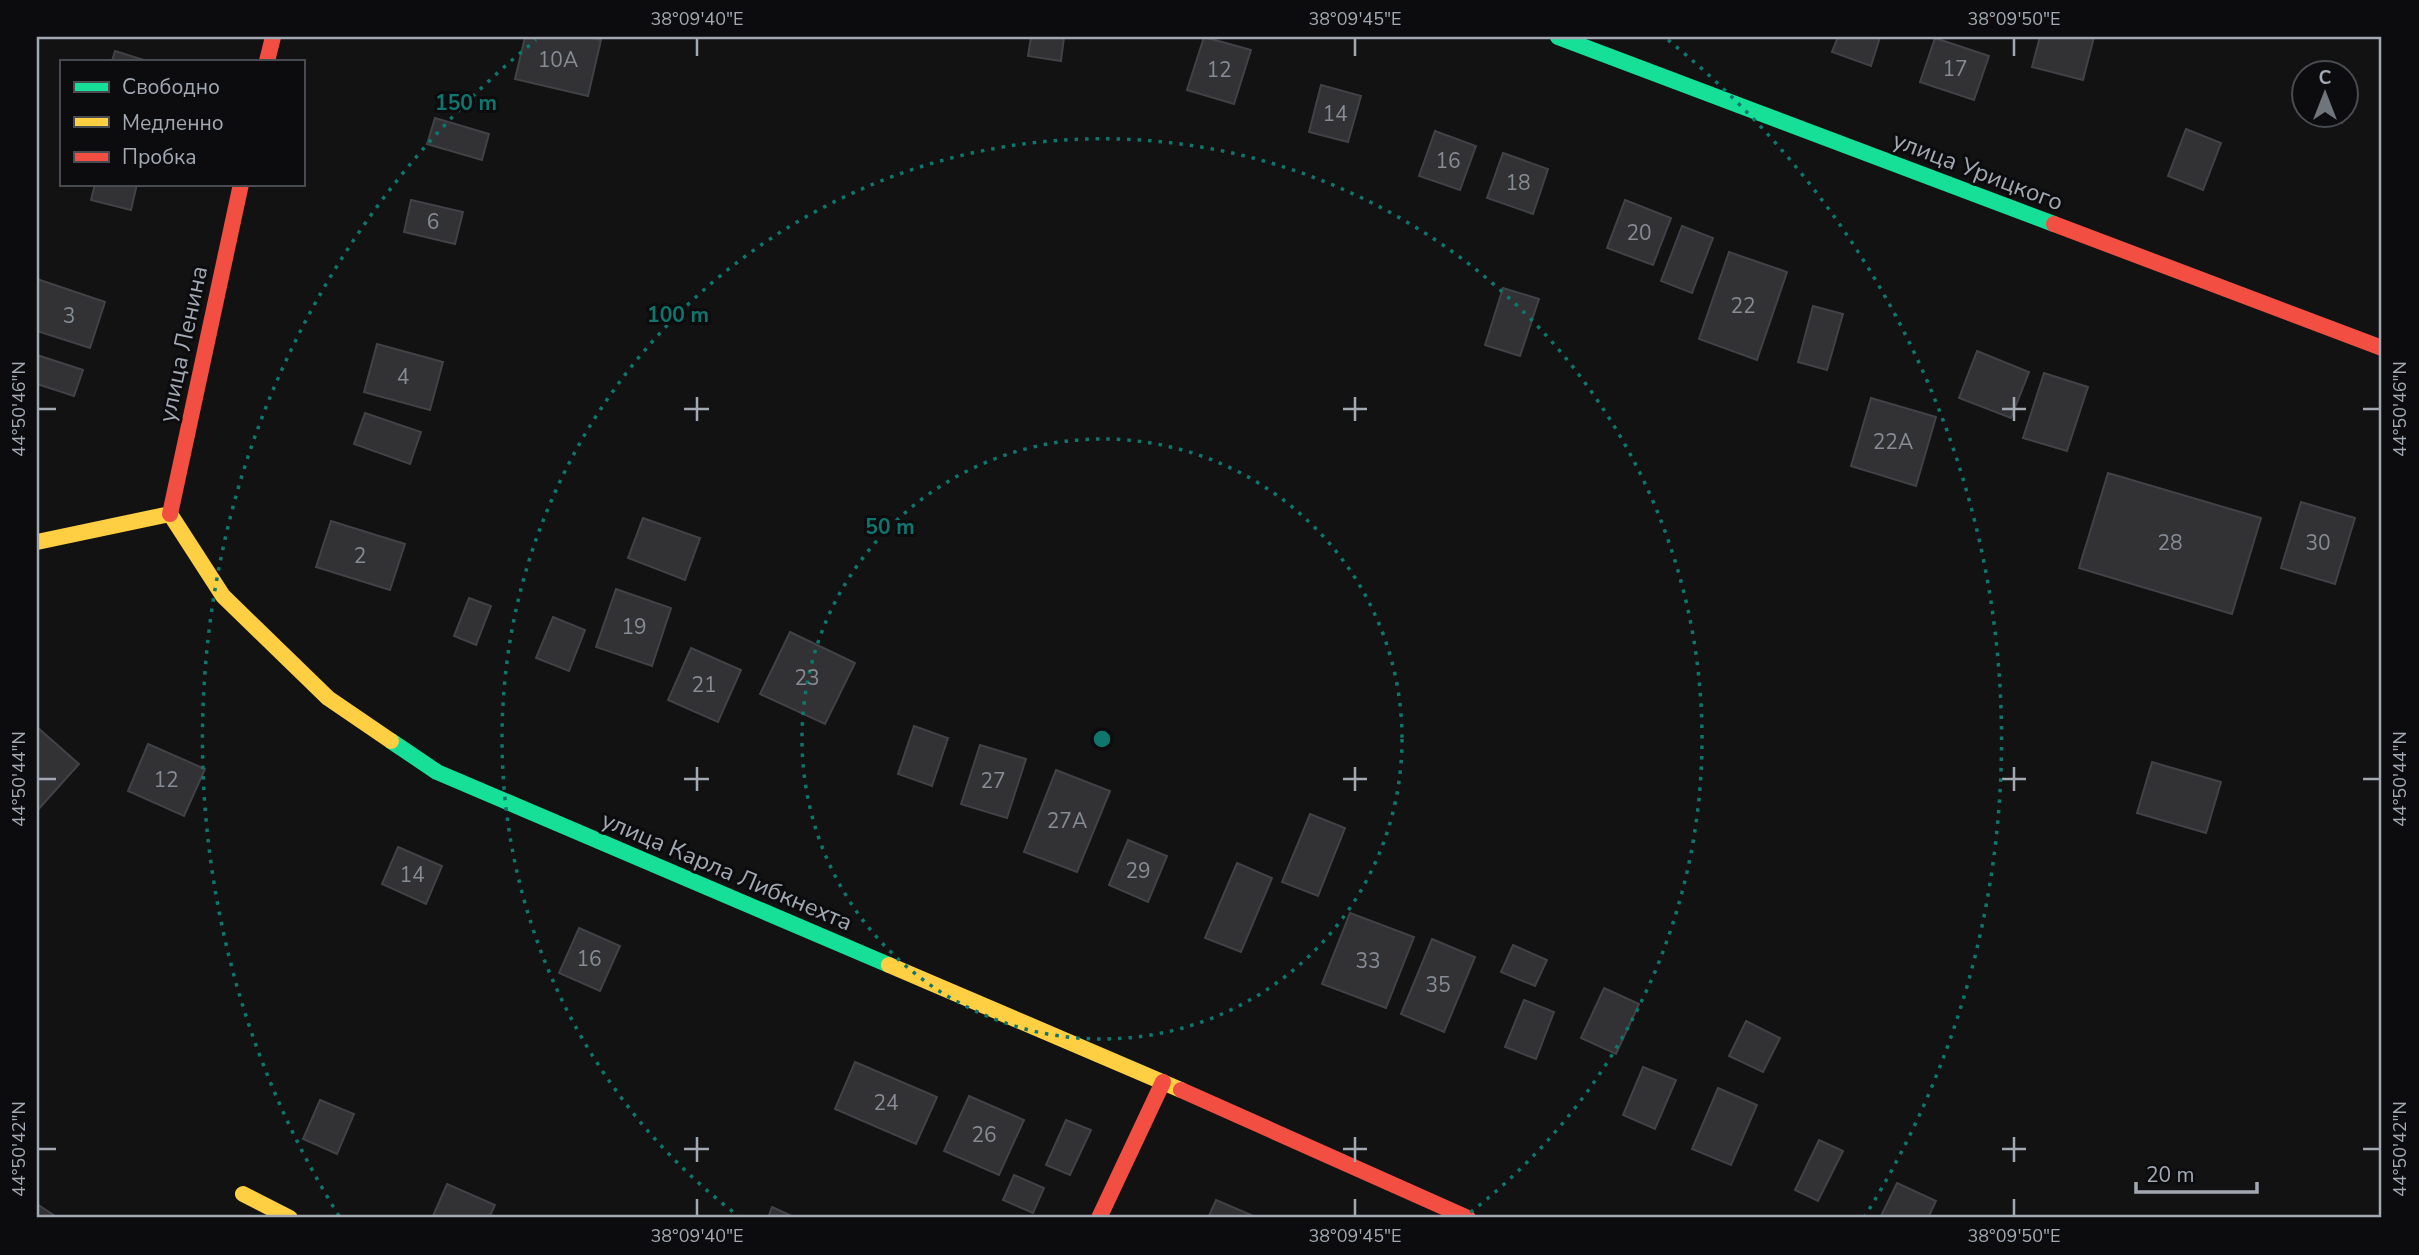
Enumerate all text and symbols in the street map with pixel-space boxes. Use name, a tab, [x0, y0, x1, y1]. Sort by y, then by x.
text: 38°09'40"E	[651, 7, 744, 31]
text: 38°09'45"E	[1309, 7, 1402, 31]
text: 38°09'50"E	[1968, 7, 2061, 31]
house number: 10А	[538, 46, 578, 74]
house number: 17	[1942, 55, 1968, 83]
house number: 12	[1206, 56, 1232, 84]
legend	[60, 60, 304, 186]
north arrow	[2290, 60, 2360, 130]
text: С	[2319, 65, 2332, 91]
text: Свободно	[122, 73, 220, 101]
text: 150 m	[435, 89, 497, 117]
house number: 14	[1322, 100, 1348, 128]
text: Медленно	[122, 109, 224, 137]
street label: улица Урицкого	[1888, 124, 2068, 218]
text: Пробка	[122, 143, 196, 171]
house number: 16	[1435, 147, 1461, 175]
house number: 18	[1505, 169, 1531, 197]
house number: 6	[427, 208, 439, 236]
house number: 20	[1626, 219, 1652, 247]
street label: улица Ленина	[151, 263, 215, 425]
house number: 22	[1730, 292, 1756, 320]
text: 100 m	[647, 301, 709, 329]
house number: 3	[63, 302, 75, 330]
text: 44°50'46"N	[7, 361, 31, 457]
text: 44°50'46"N	[2388, 361, 2412, 457]
house number: 4	[397, 363, 409, 391]
house number: 22А	[1873, 428, 1913, 456]
text: 50 m	[865, 513, 915, 541]
house number: 28	[2157, 529, 2183, 557]
house number: 30	[2305, 529, 2331, 557]
house number: 2	[354, 542, 366, 570]
house number: 19	[621, 613, 647, 641]
house number: 23	[794, 664, 820, 692]
house number: 21	[691, 671, 717, 699]
centre of rings	[1090, 727, 1114, 751]
text: 44°50'44"N	[7, 731, 31, 827]
text: 44°50'44"N	[2388, 731, 2412, 827]
house number: 12	[153, 766, 179, 794]
house number: 27	[980, 767, 1006, 795]
street label: улица Карла Либкнехта	[597, 804, 857, 938]
house number: 27А	[1047, 807, 1087, 835]
house number: 29	[1125, 857, 1151, 885]
house number: 14	[399, 861, 425, 889]
house number: 16	[576, 945, 602, 973]
house number: 33	[1355, 947, 1381, 975]
house number: 35	[1425, 971, 1451, 999]
house number: 24	[873, 1089, 899, 1117]
text: 44°50'42"N	[7, 1101, 31, 1197]
text: 44°50'42"N	[2388, 1101, 2412, 1197]
house number: 26	[971, 1121, 997, 1149]
scale bar	[2136, 1150, 2256, 1194]
text: 20 m	[2146, 1161, 2195, 1189]
text: 38°09'40"E	[651, 1224, 744, 1248]
text: 38°09'45"E	[1309, 1224, 1402, 1248]
text: 38°09'50"E	[1968, 1224, 2061, 1248]

